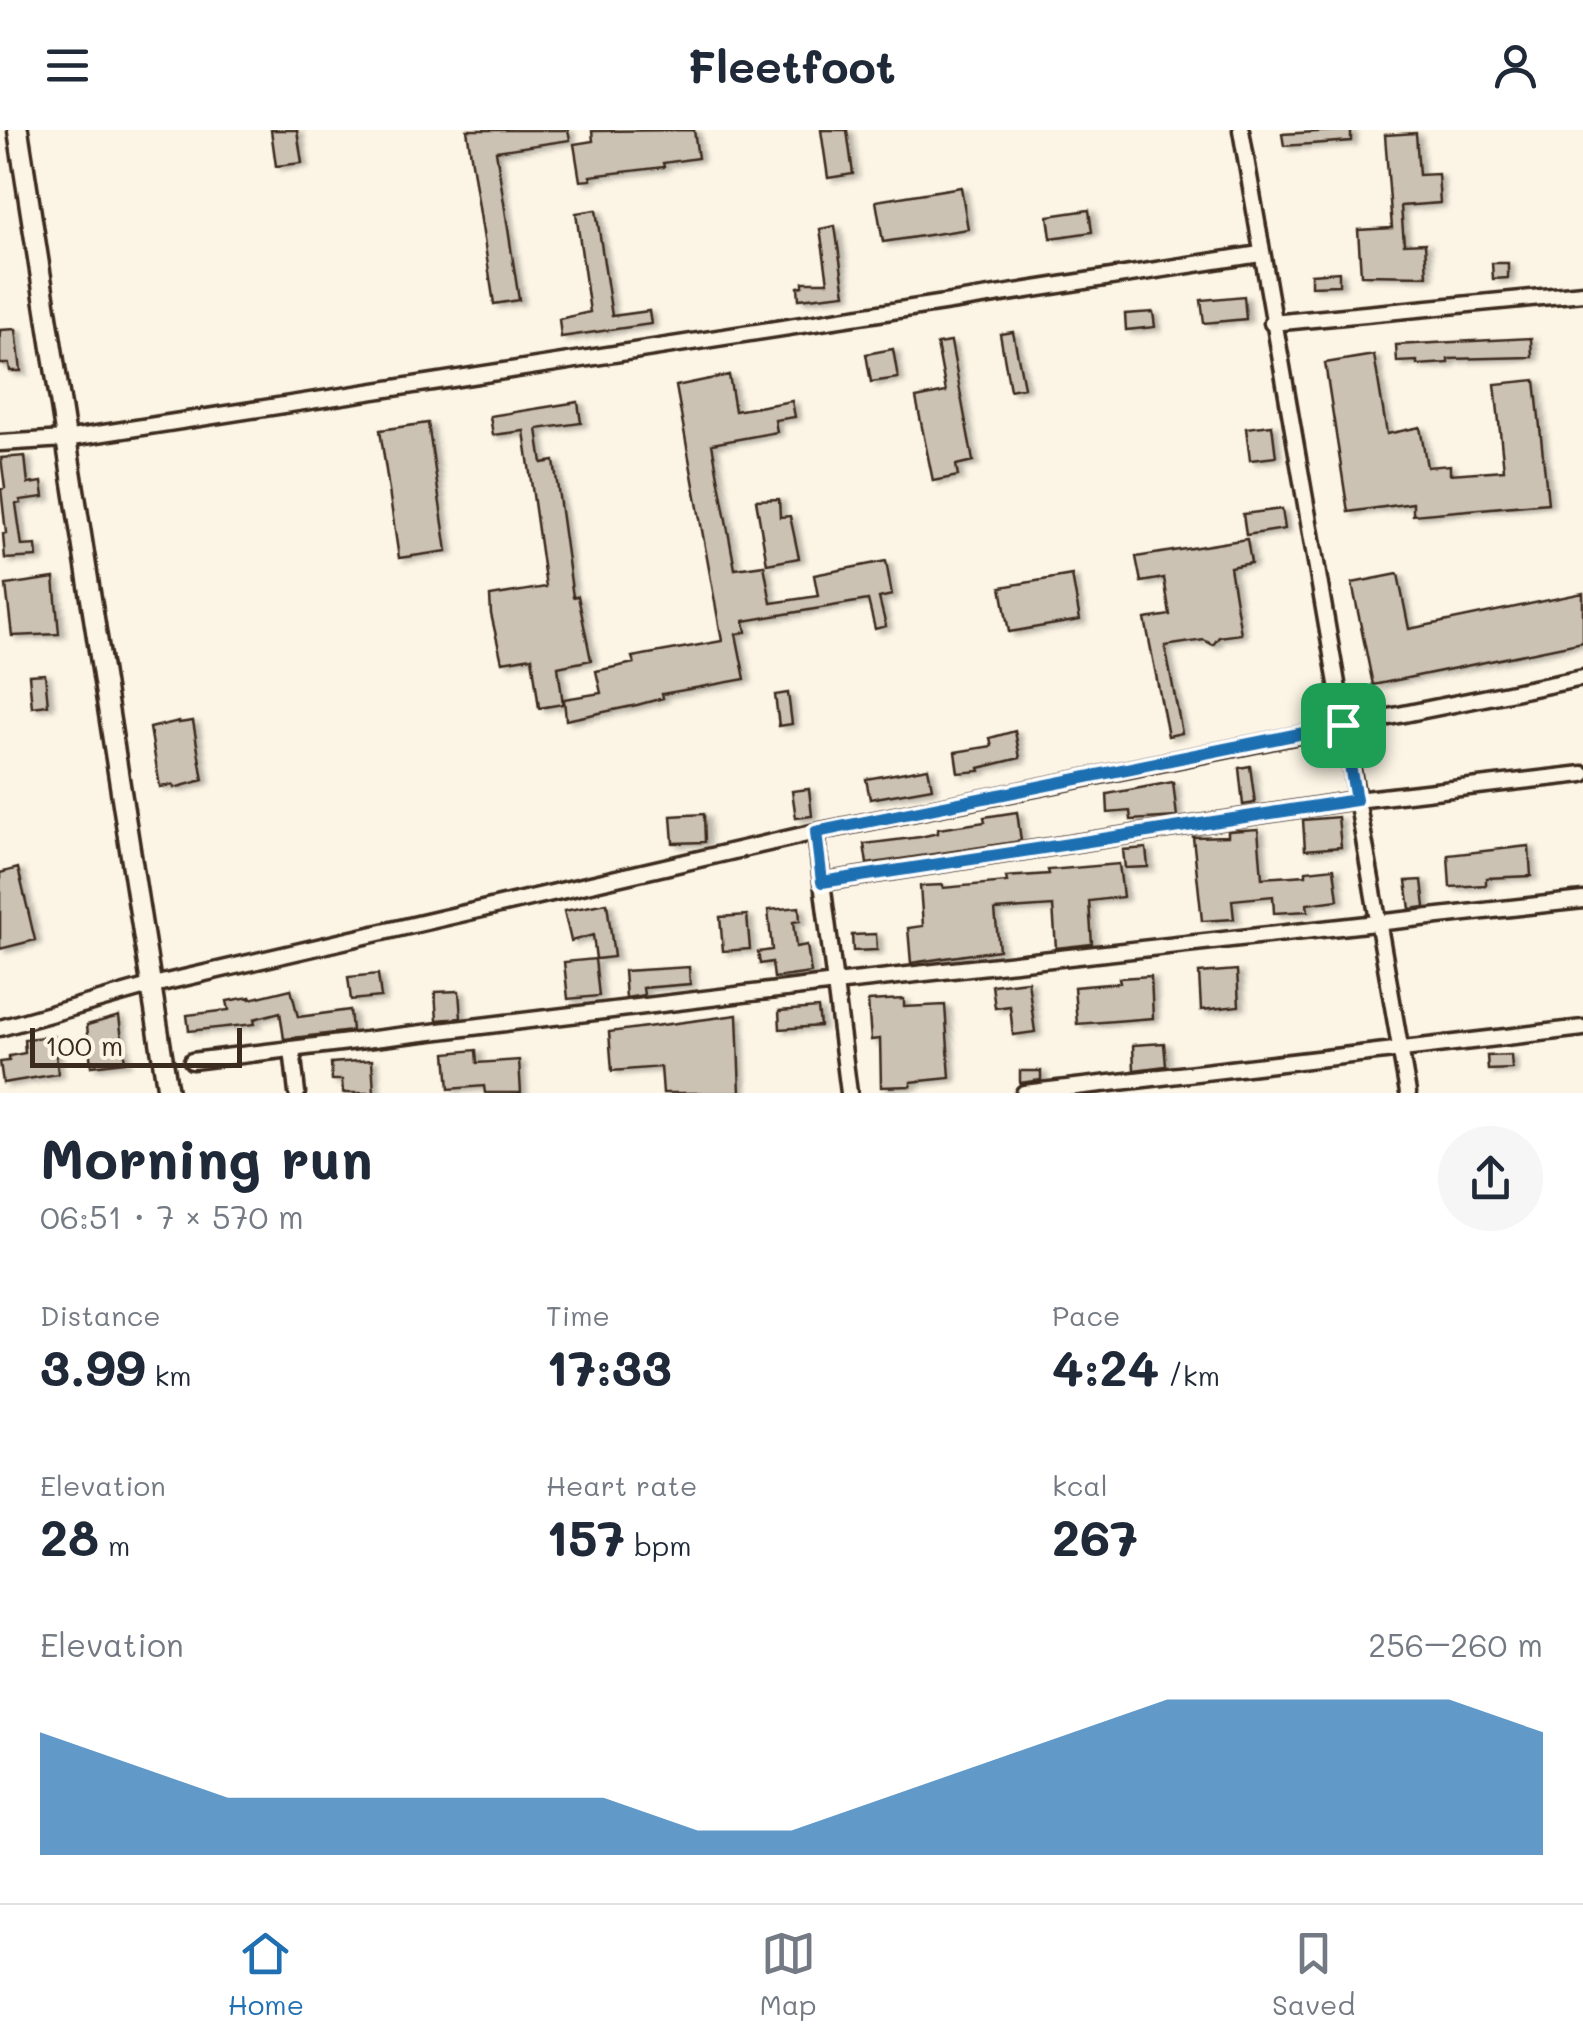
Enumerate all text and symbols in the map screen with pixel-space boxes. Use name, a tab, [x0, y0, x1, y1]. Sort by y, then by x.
text: Fleetfoot	[687, 36, 896, 94]
icon: menu	[40, 38, 95, 93]
icon: person	[1488, 38, 1543, 93]
pin	[1301, 683, 1386, 768]
icon: arrive	[1316, 698, 1371, 753]
scale bar	[30, 1023, 242, 1068]
text: 100 m	[45, 1027, 123, 1063]
text: Morning run	[40, 1121, 373, 1193]
button: share	[1438, 1126, 1543, 1231]
text: 06:51 · 7 × 570 m	[40, 1195, 304, 1237]
text: Distance	[40, 1297, 161, 1333]
text: Time	[546, 1297, 610, 1333]
text: Pace	[1052, 1297, 1120, 1333]
text: 3.99	[40, 1333, 146, 1399]
text: 17:33	[546, 1333, 672, 1399]
text: 4:24	[1052, 1333, 1159, 1399]
text: km	[146, 1357, 192, 1393]
text: /km	[1159, 1357, 1220, 1393]
text: Elevation	[40, 1467, 166, 1503]
text: Heart rate	[546, 1467, 697, 1503]
text: kcal	[1052, 1467, 1108, 1503]
text: 28	[40, 1503, 99, 1569]
text: 157	[546, 1503, 625, 1569]
text: 267	[1052, 1503, 1138, 1569]
text: m	[99, 1527, 130, 1563]
text: bpm	[625, 1527, 692, 1563]
text: Elevation	[40, 1623, 184, 1665]
text: 256–260 m	[1368, 1623, 1543, 1665]
tab: Home	[228, 1926, 304, 2022]
tab: Map	[760, 1926, 817, 2022]
tab: Saved	[1272, 1926, 1355, 2022]

